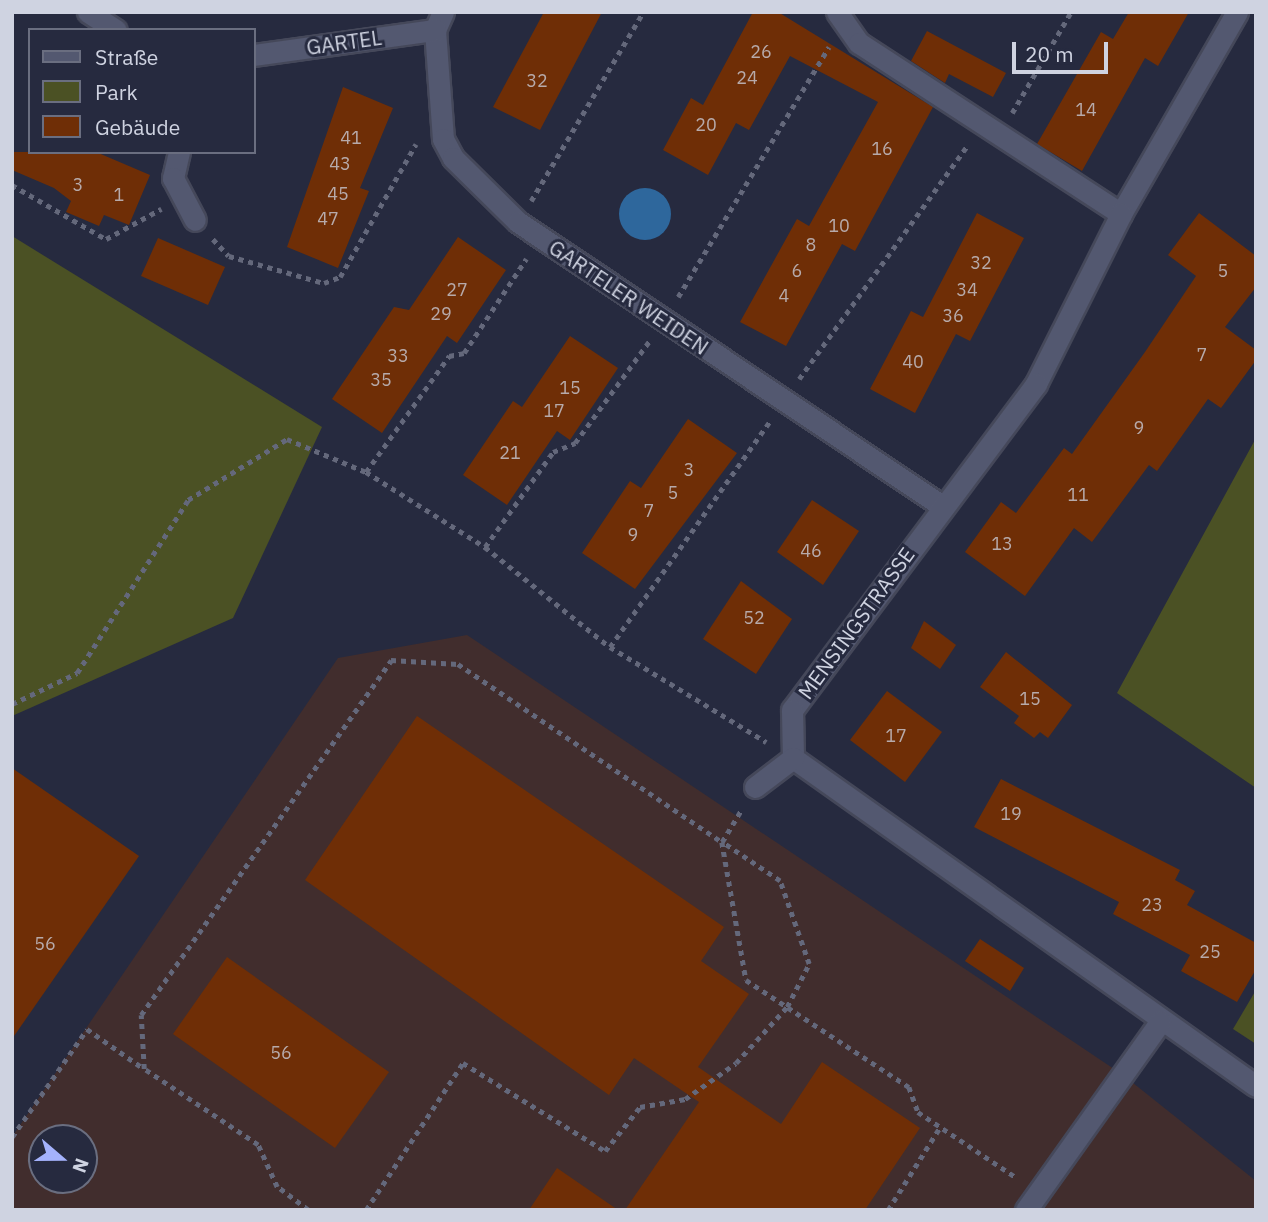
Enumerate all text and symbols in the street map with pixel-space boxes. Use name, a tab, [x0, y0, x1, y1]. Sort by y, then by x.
street label: GARTEL	[305, 24, 383, 60]
legend	[28, 28, 256, 154]
scale bar	[1016, 28, 1112, 72]
text: 20 m	[1025, 40, 1074, 68]
house number: 26	[750, 41, 772, 63]
text: Straße	[95, 43, 158, 71]
house number: 24	[736, 67, 758, 89]
house number: 32	[526, 70, 548, 92]
text: Park	[95, 78, 138, 106]
house number: 14	[1075, 99, 1097, 121]
text: Gebäude	[95, 113, 180, 141]
house number: 20	[695, 114, 717, 136]
house number: 41	[340, 127, 362, 149]
house number: 16	[871, 138, 893, 160]
house number: 43	[329, 153, 351, 175]
house number: 3	[73, 174, 83, 196]
house number: 45	[327, 183, 349, 205]
house number: 1	[114, 184, 124, 206]
house number: 47	[317, 208, 339, 230]
house number: 10	[828, 215, 850, 237]
street label: GARTELER WEIDEN	[544, 234, 714, 360]
house number: 8	[806, 234, 816, 256]
house number: 32	[970, 252, 992, 274]
house number: 6	[792, 260, 802, 282]
house number: 5	[1218, 260, 1228, 282]
house number: 27	[446, 279, 468, 301]
house number: 34	[956, 279, 978, 301]
house number: 4	[779, 285, 789, 307]
house number: 29	[430, 303, 452, 325]
house number: 36	[942, 305, 964, 327]
house number: 7	[1197, 344, 1207, 366]
house number: 33	[387, 345, 409, 367]
house number: 40	[902, 351, 924, 373]
house number: 35	[370, 369, 392, 391]
house number: 15	[559, 377, 581, 399]
house number: 17	[543, 400, 565, 422]
house number: 9	[1134, 417, 1144, 439]
house number: 21	[499, 442, 521, 464]
house number: 3	[684, 459, 694, 481]
house number: 5	[668, 482, 678, 504]
house number: 11	[1067, 484, 1089, 506]
house number: 7	[644, 500, 654, 522]
house number: 9	[628, 524, 638, 546]
house number: 13	[991, 533, 1013, 555]
house number: 46	[800, 540, 822, 562]
street label: MENSINGSTRASSE	[792, 542, 920, 704]
house number: 52	[743, 607, 765, 629]
house number: 15	[1019, 688, 1041, 710]
house number: 17	[885, 725, 907, 747]
house number: 19	[1000, 803, 1022, 825]
house number: 23	[1141, 894, 1163, 916]
house number: 56	[34, 933, 56, 955]
house number: 25	[1199, 941, 1221, 963]
house number: 56	[270, 1042, 292, 1064]
north arrow	[28, 1124, 98, 1194]
text: N	[67, 1155, 94, 1176]

